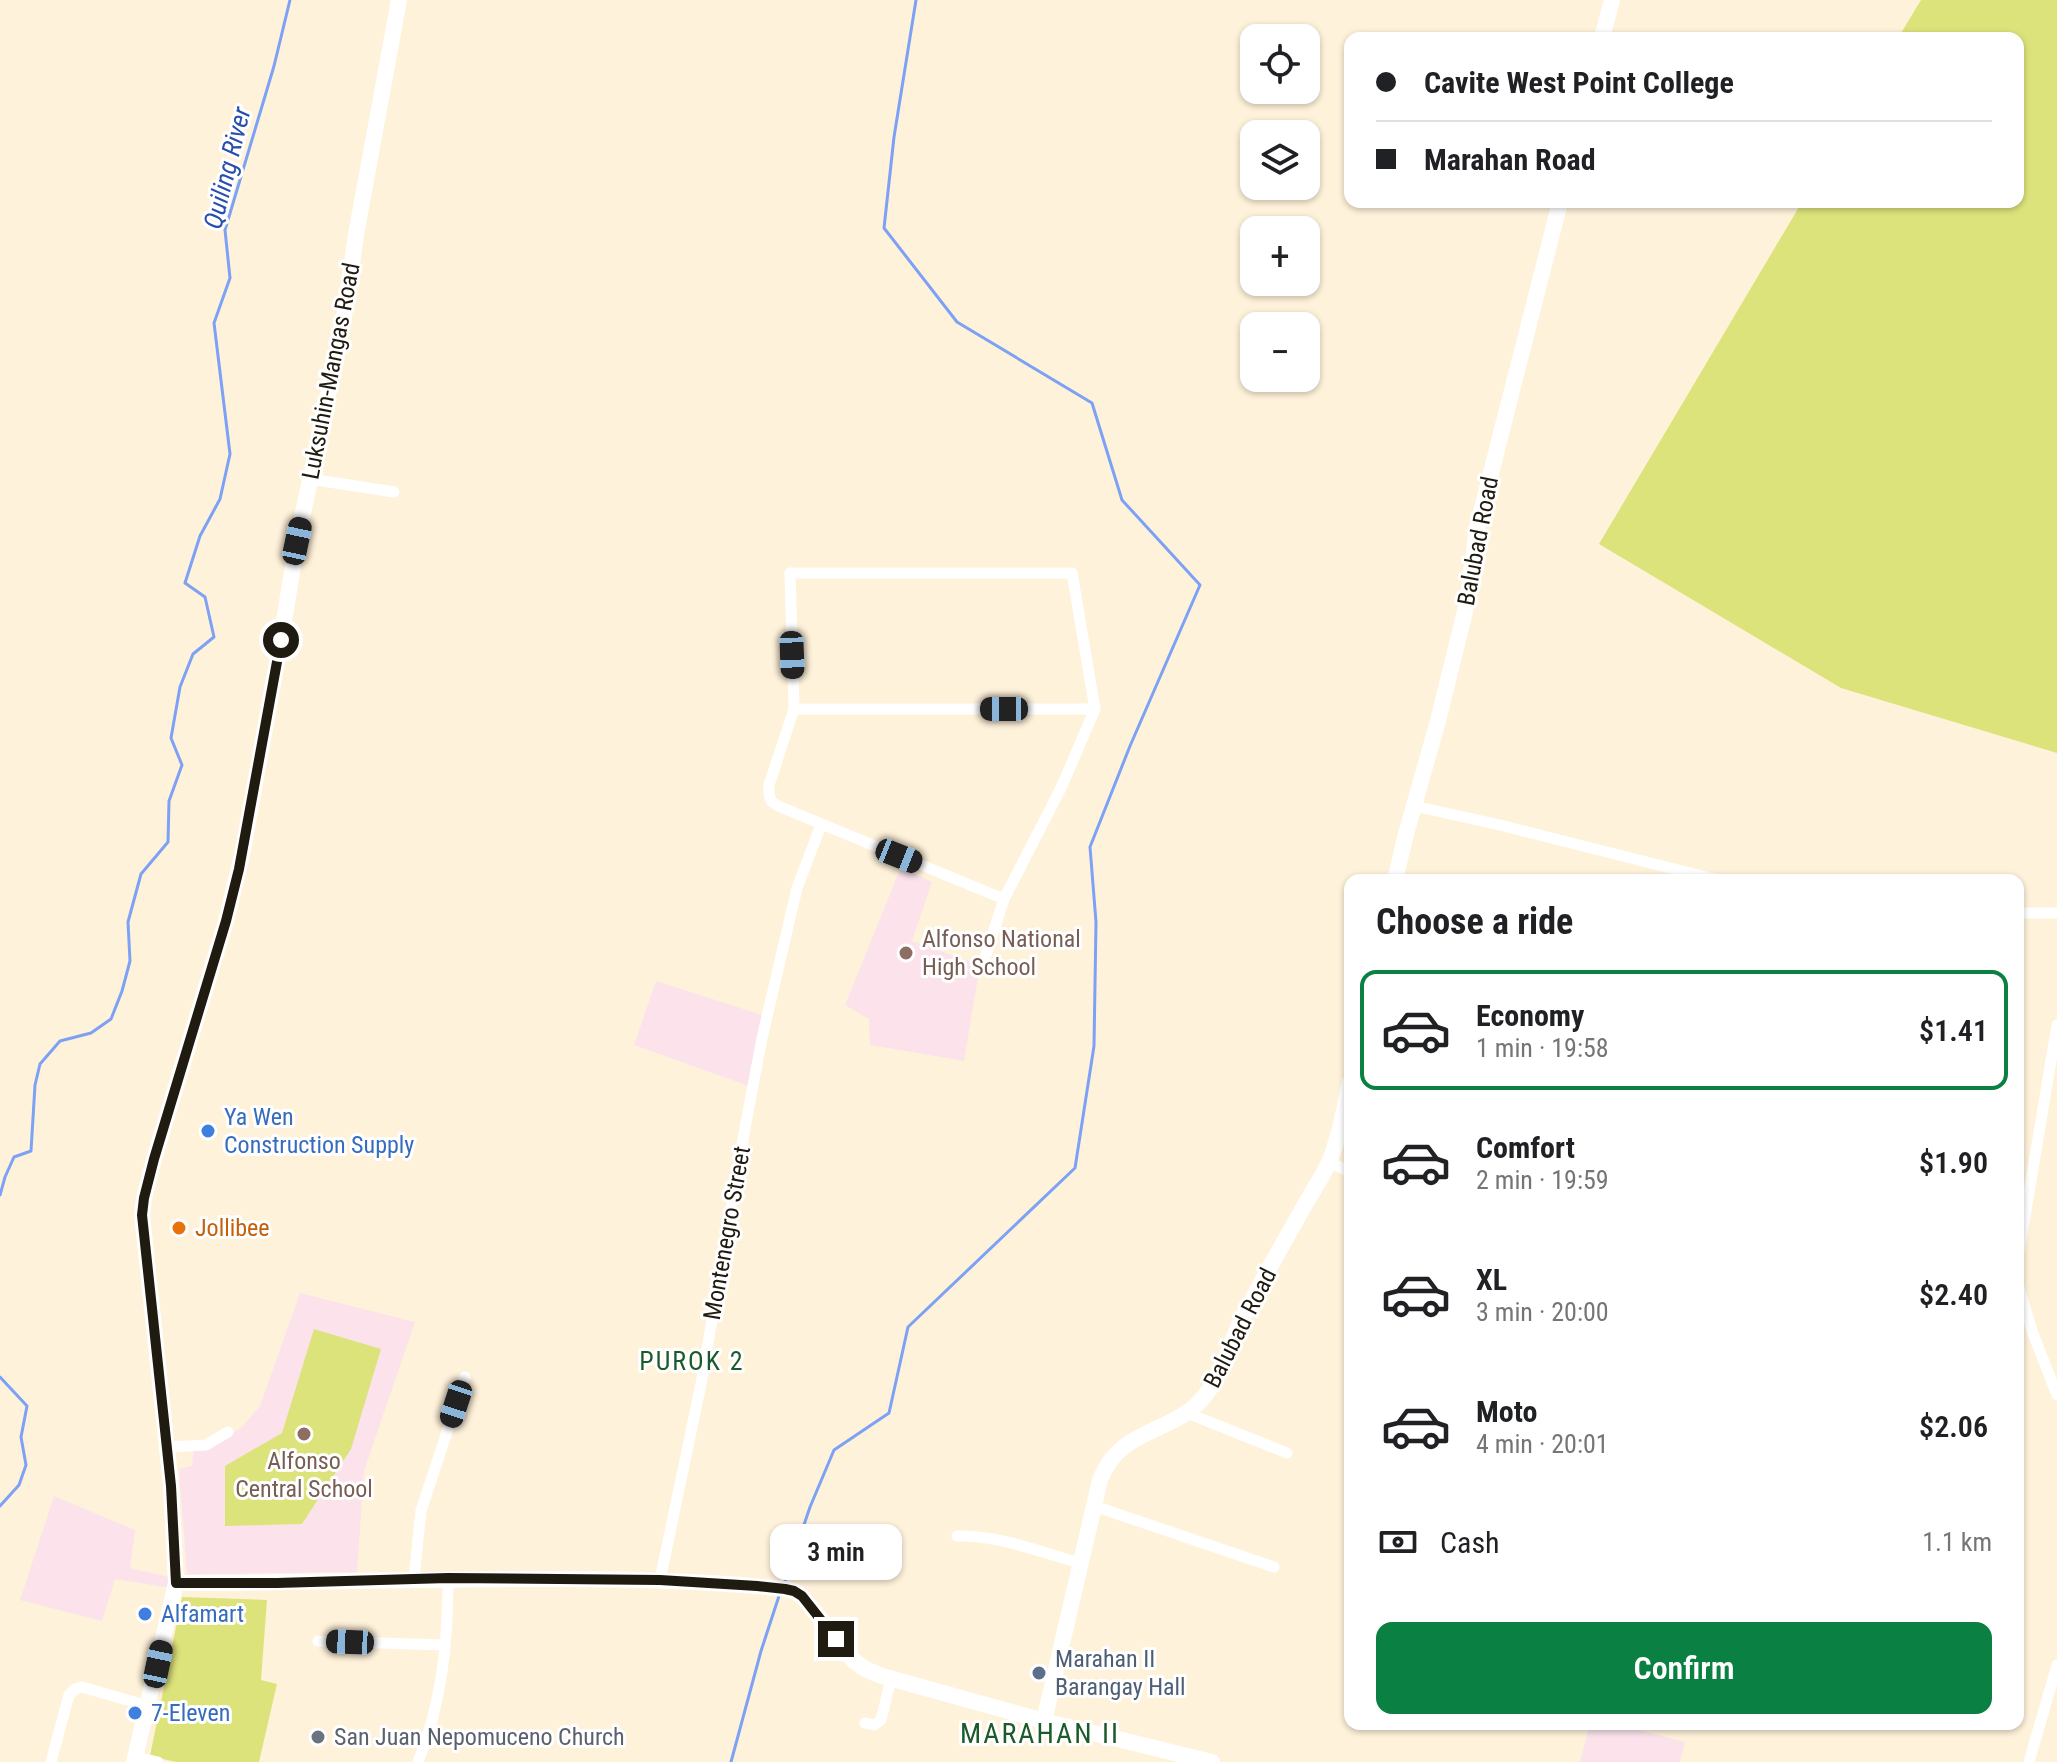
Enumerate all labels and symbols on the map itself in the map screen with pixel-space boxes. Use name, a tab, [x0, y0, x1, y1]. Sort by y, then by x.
water label: Quiling River	[197, 103, 257, 232]
street label: Luksuhin-Mangas Road	[296, 260, 366, 482]
street label: Balubad Road	[1452, 474, 1504, 608]
car	[280, 515, 314, 567]
route start	[263, 622, 299, 658]
car	[779, 631, 805, 679]
car	[980, 697, 1028, 721]
car	[872, 836, 926, 876]
place label: Alfonso National High School	[922, 925, 1081, 981]
marker: Alfonso National High School	[897, 944, 915, 962]
place label: Ya Wen Construction Supply	[224, 1103, 414, 1159]
marker: Ya Wen Construction Supply	[199, 1122, 217, 1140]
street label: Montenegro Street	[698, 1144, 756, 1322]
place label: Jollibee	[195, 1214, 270, 1242]
marker: Jollibee	[170, 1219, 188, 1237]
street label: Balubad Road	[1198, 1263, 1282, 1393]
district label: PUROK 2	[639, 1346, 745, 1376]
car	[437, 1377, 475, 1431]
marker: Alfonso Central School	[295, 1425, 313, 1443]
place label: Alfonso Central School	[235, 1447, 373, 1503]
callout: 3 min	[770, 1523, 902, 1579]
place label: Alfamart	[161, 1600, 244, 1628]
marker: Alfamart	[136, 1605, 154, 1623]
route end	[818, 1621, 854, 1657]
car	[326, 1629, 374, 1655]
car	[141, 1638, 175, 1690]
place label: Marahan II Barangay Hall	[1055, 1645, 1186, 1701]
marker: Marahan II Barangay Hall	[1030, 1664, 1048, 1682]
place label: 7-Eleven	[151, 1699, 230, 1727]
marker: 7-Eleven	[126, 1704, 144, 1722]
district label: MARAHAN II	[960, 1717, 1120, 1750]
place label: San Juan Nepomuceno Church	[334, 1723, 625, 1751]
marker: San Juan Nepomuceno Church	[309, 1728, 327, 1746]

